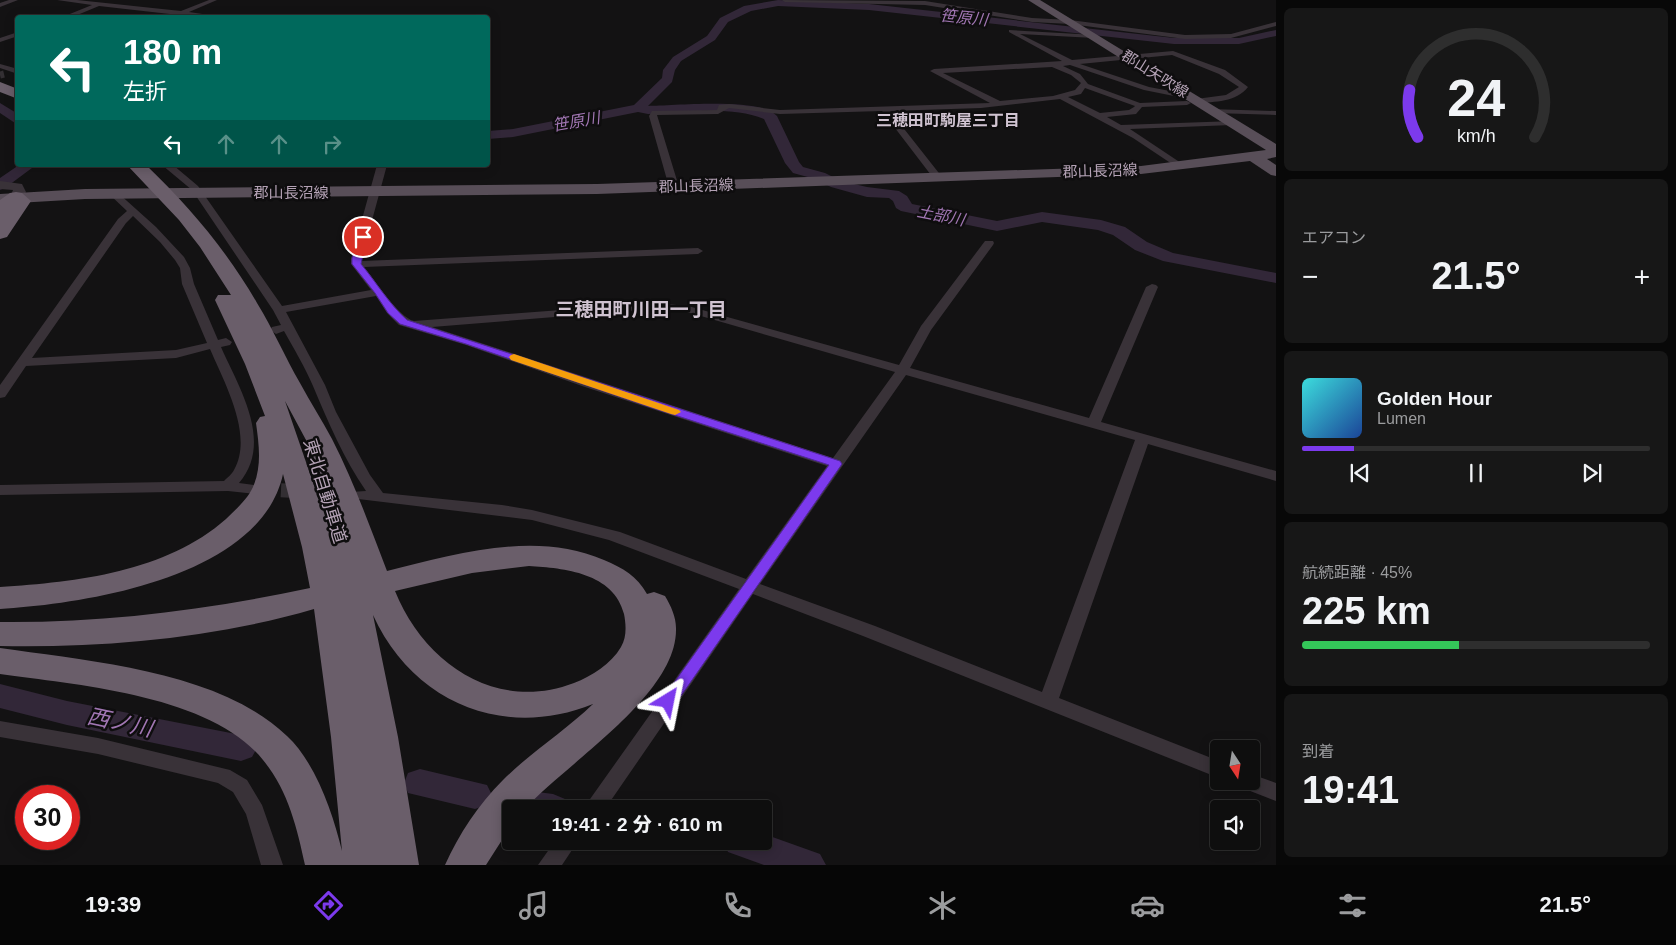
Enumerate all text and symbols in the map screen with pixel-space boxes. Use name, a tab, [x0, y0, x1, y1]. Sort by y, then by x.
water label: 笹原川	[939, 7, 991, 29]
text: 180 m	[123, 32, 222, 71]
icon: left	[40, 35, 105, 100]
street label: 郡山矢吹線	[1119, 46, 1192, 101]
text: 24	[1447, 69, 1505, 127]
text: 左折	[123, 79, 167, 104]
water label: 笹原川	[551, 109, 603, 134]
district label: 三穂田町駒屋三丁目	[876, 112, 1020, 129]
text: km/h	[1457, 126, 1495, 146]
icon: left	[159, 130, 187, 158]
icon: ahead	[212, 130, 240, 158]
icon: ahead	[265, 130, 293, 158]
icon: right	[318, 130, 346, 158]
street label: 郡山長沼線	[1062, 161, 1138, 180]
street label: 郡山長沼線	[658, 176, 734, 195]
street label: 郡山長沼線	[253, 184, 329, 201]
water label: 土部川	[916, 203, 968, 229]
pin	[342, 216, 384, 258]
icon: arrive	[349, 223, 377, 251]
text: エアコン	[1302, 229, 1366, 246]
text: 21.5°	[1431, 255, 1521, 297]
text: −	[1302, 261, 1318, 292]
text: +	[1634, 261, 1650, 292]
district label: 三穂田町川田一丁目	[555, 299, 727, 320]
text: Golden Hour	[1377, 388, 1492, 409]
text: Lumen	[1377, 410, 1426, 427]
street label: 東北自動車道	[300, 436, 350, 546]
icon: previous	[1346, 459, 1374, 487]
icon: pause	[1462, 459, 1490, 487]
icon: next	[1578, 459, 1606, 487]
text: 航続距離 · 45%	[1302, 564, 1412, 581]
text: 225 km	[1302, 590, 1431, 632]
position arrow	[641, 674, 693, 726]
water label: 西ノ川	[85, 703, 157, 742]
north arrow	[1210, 740, 1260, 790]
map controls	[1210, 740, 1260, 850]
text: 到着	[1302, 743, 1334, 760]
text: 19:41	[1302, 769, 1399, 811]
speed limit sign: 30	[15, 785, 80, 850]
button: sound	[1210, 800, 1260, 850]
text: 19:41 · 2 分 · 610 m	[551, 814, 723, 835]
icon: directions	[311, 888, 346, 923]
icon: music	[516, 888, 551, 923]
icon: phone	[720, 888, 755, 923]
icon: climate	[925, 888, 960, 923]
icon: car	[1130, 888, 1165, 923]
icon: filters	[1335, 888, 1370, 923]
text: 19:39	[85, 892, 141, 917]
text: 21.5°	[1539, 892, 1591, 917]

